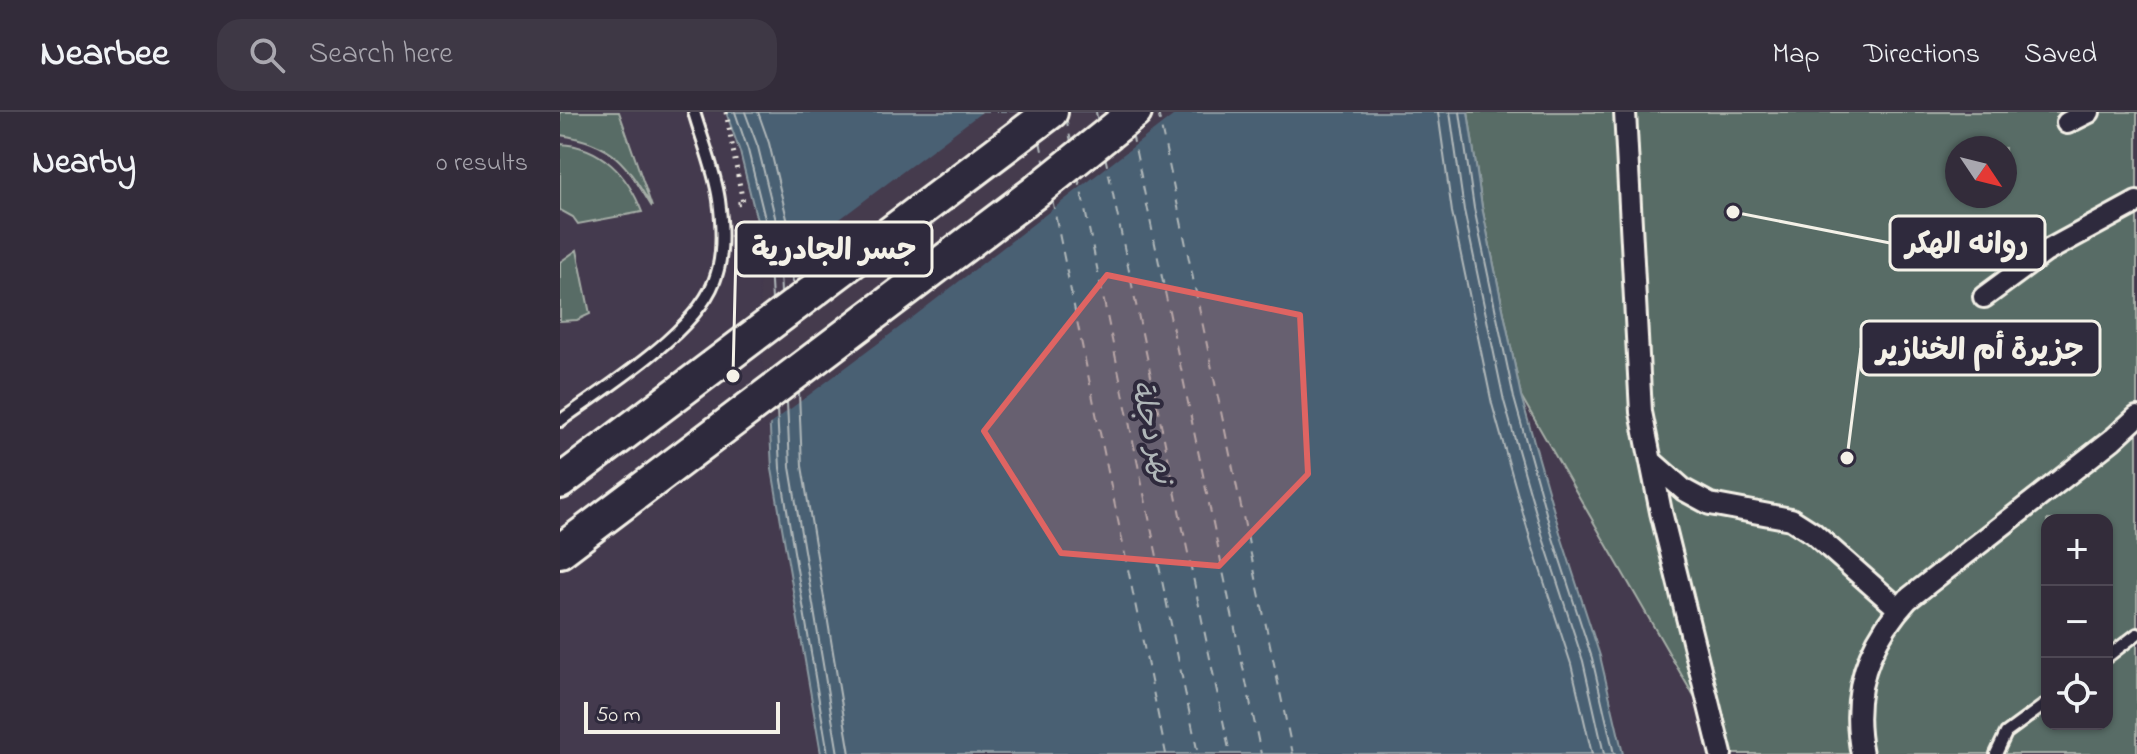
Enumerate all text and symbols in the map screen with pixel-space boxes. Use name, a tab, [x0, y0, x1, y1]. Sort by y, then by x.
search box	[217, 19, 777, 91]
text: Nearbee	[40, 27, 169, 83]
icon: search	[245, 33, 289, 77]
text: Search here	[309, 33, 453, 77]
text: Map	[1772, 35, 1820, 76]
text: Directions	[1864, 35, 1980, 76]
text: Saved	[2024, 35, 2097, 76]
north arrow	[1945, 136, 2017, 208]
text: Nearby	[32, 139, 136, 189]
text: 0 results	[436, 145, 528, 183]
callout: روانه الهكر	[1890, 216, 2045, 270]
callout: جسر الجادرية	[736, 222, 932, 276]
text: روانه الهكر	[1903, 224, 2028, 268]
text: جسر الجادرية	[752, 230, 916, 274]
callout: جزيرة أم الخنازير	[1861, 321, 2100, 375]
text: جزيرة أم الخنازير	[1873, 330, 2084, 374]
water label: نهر دجلة	[1117, 376, 1184, 491]
map controls	[2041, 514, 2113, 730]
button: +	[2041, 514, 2113, 586]
button: −	[2041, 586, 2113, 658]
button: locate	[2041, 658, 2113, 730]
scale bar	[584, 698, 780, 734]
text: 50 m	[596, 700, 641, 732]

